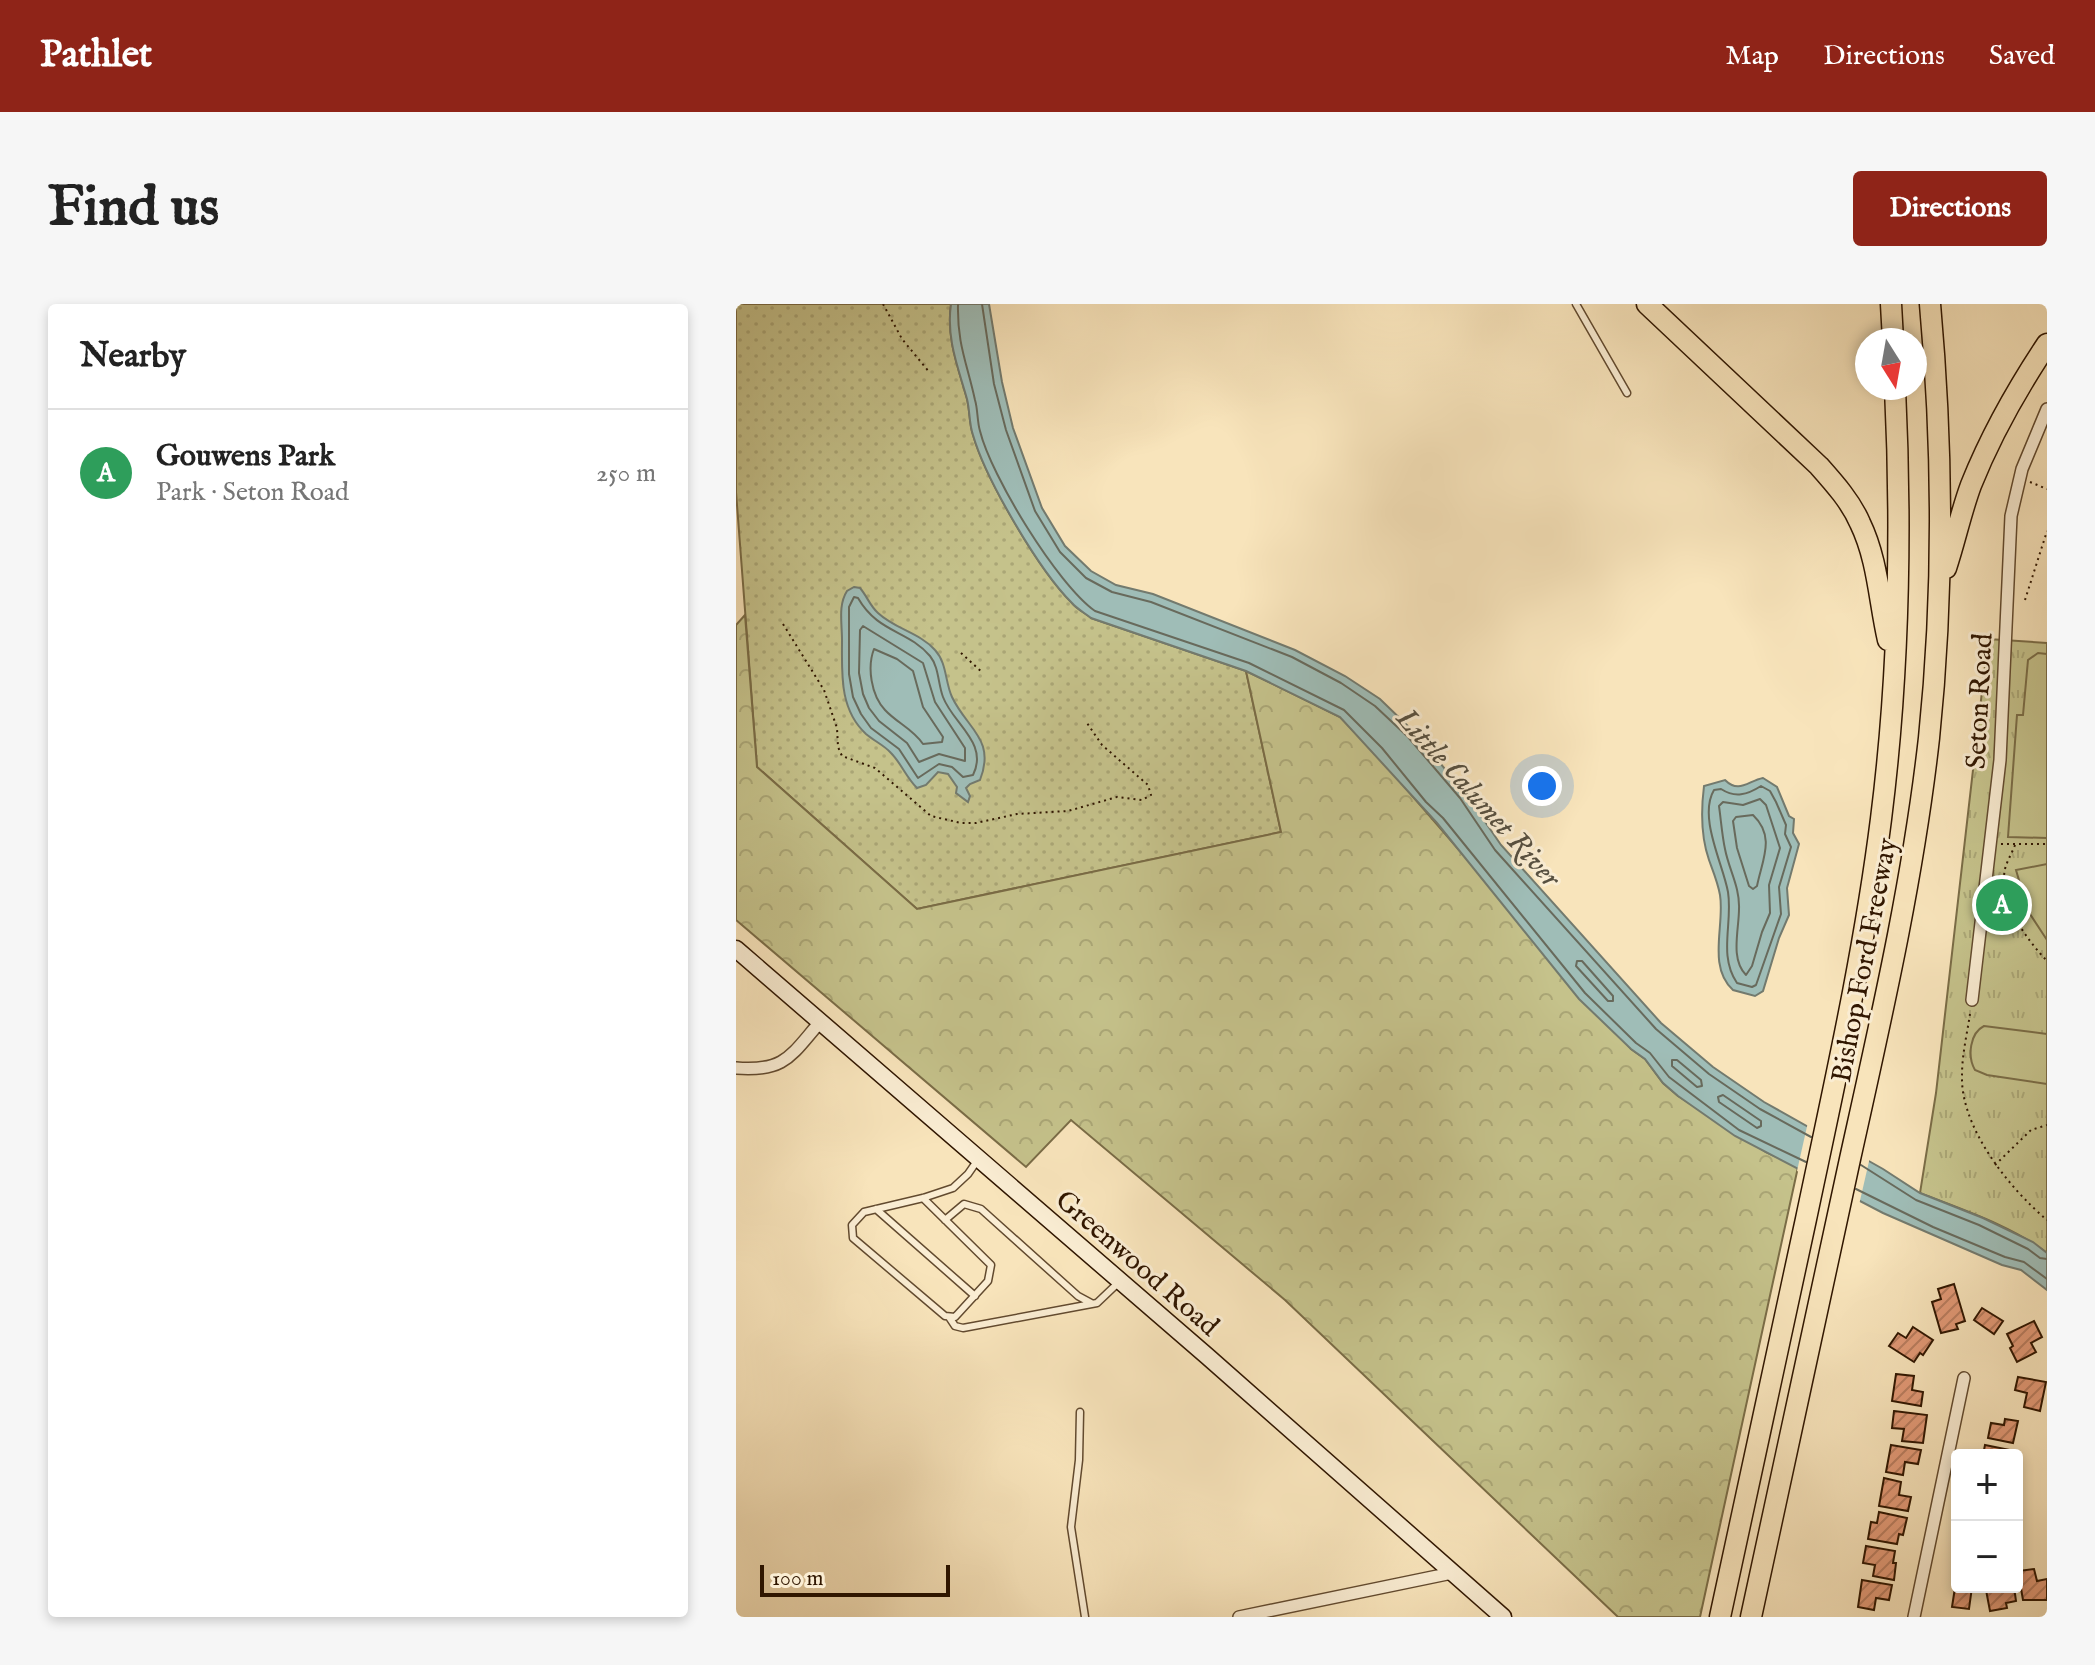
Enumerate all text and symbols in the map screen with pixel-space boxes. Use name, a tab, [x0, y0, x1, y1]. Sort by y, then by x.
text: Pathlet	[40, 32, 152, 80]
text: Map	[1725, 39, 1779, 74]
text: Directions	[1823, 39, 1945, 74]
text: Saved	[1989, 39, 2055, 74]
button: Directions	[1853, 171, 2047, 246]
text: Find us	[48, 173, 219, 244]
north arrow	[1855, 328, 1927, 400]
text: Nearby	[80, 335, 186, 378]
text: Gouwens Park	[156, 438, 335, 476]
text: A	[97, 457, 115, 490]
text: 250 m	[596, 457, 656, 490]
text: Park · Seton Road	[156, 476, 349, 509]
street label: Seton Road	[1959, 632, 2002, 770]
water label: Little Calumet River	[1386, 700, 1569, 897]
your location	[1522, 766, 1562, 806]
street label: Bishop Ford Freeway	[1825, 835, 1906, 1086]
pin: A	[1976, 875, 2028, 935]
street label: Greenwood Road	[1047, 1183, 1225, 1345]
map controls	[1951, 1449, 2023, 1593]
button: +	[1951, 1449, 2023, 1521]
button: −	[1951, 1521, 2023, 1593]
scale bar	[760, 1561, 950, 1597]
text: 100 m	[772, 1565, 824, 1593]

